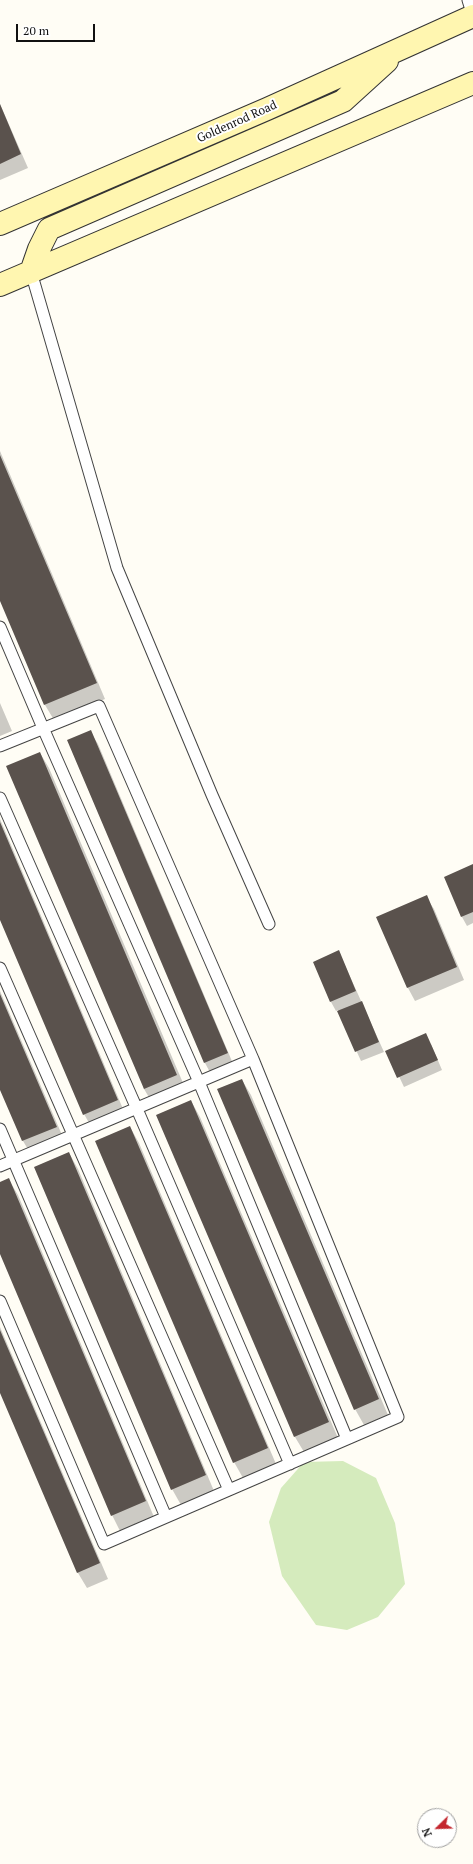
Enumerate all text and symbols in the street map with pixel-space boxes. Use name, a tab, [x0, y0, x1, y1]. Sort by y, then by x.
scale bar	[18, 16, 97, 42]
text: 20 m	[23, 23, 49, 38]
street label: Goldenrod Road	[195, 98, 279, 146]
north arrow	[417, 1808, 457, 1848]
text: N	[419, 1826, 435, 1839]

